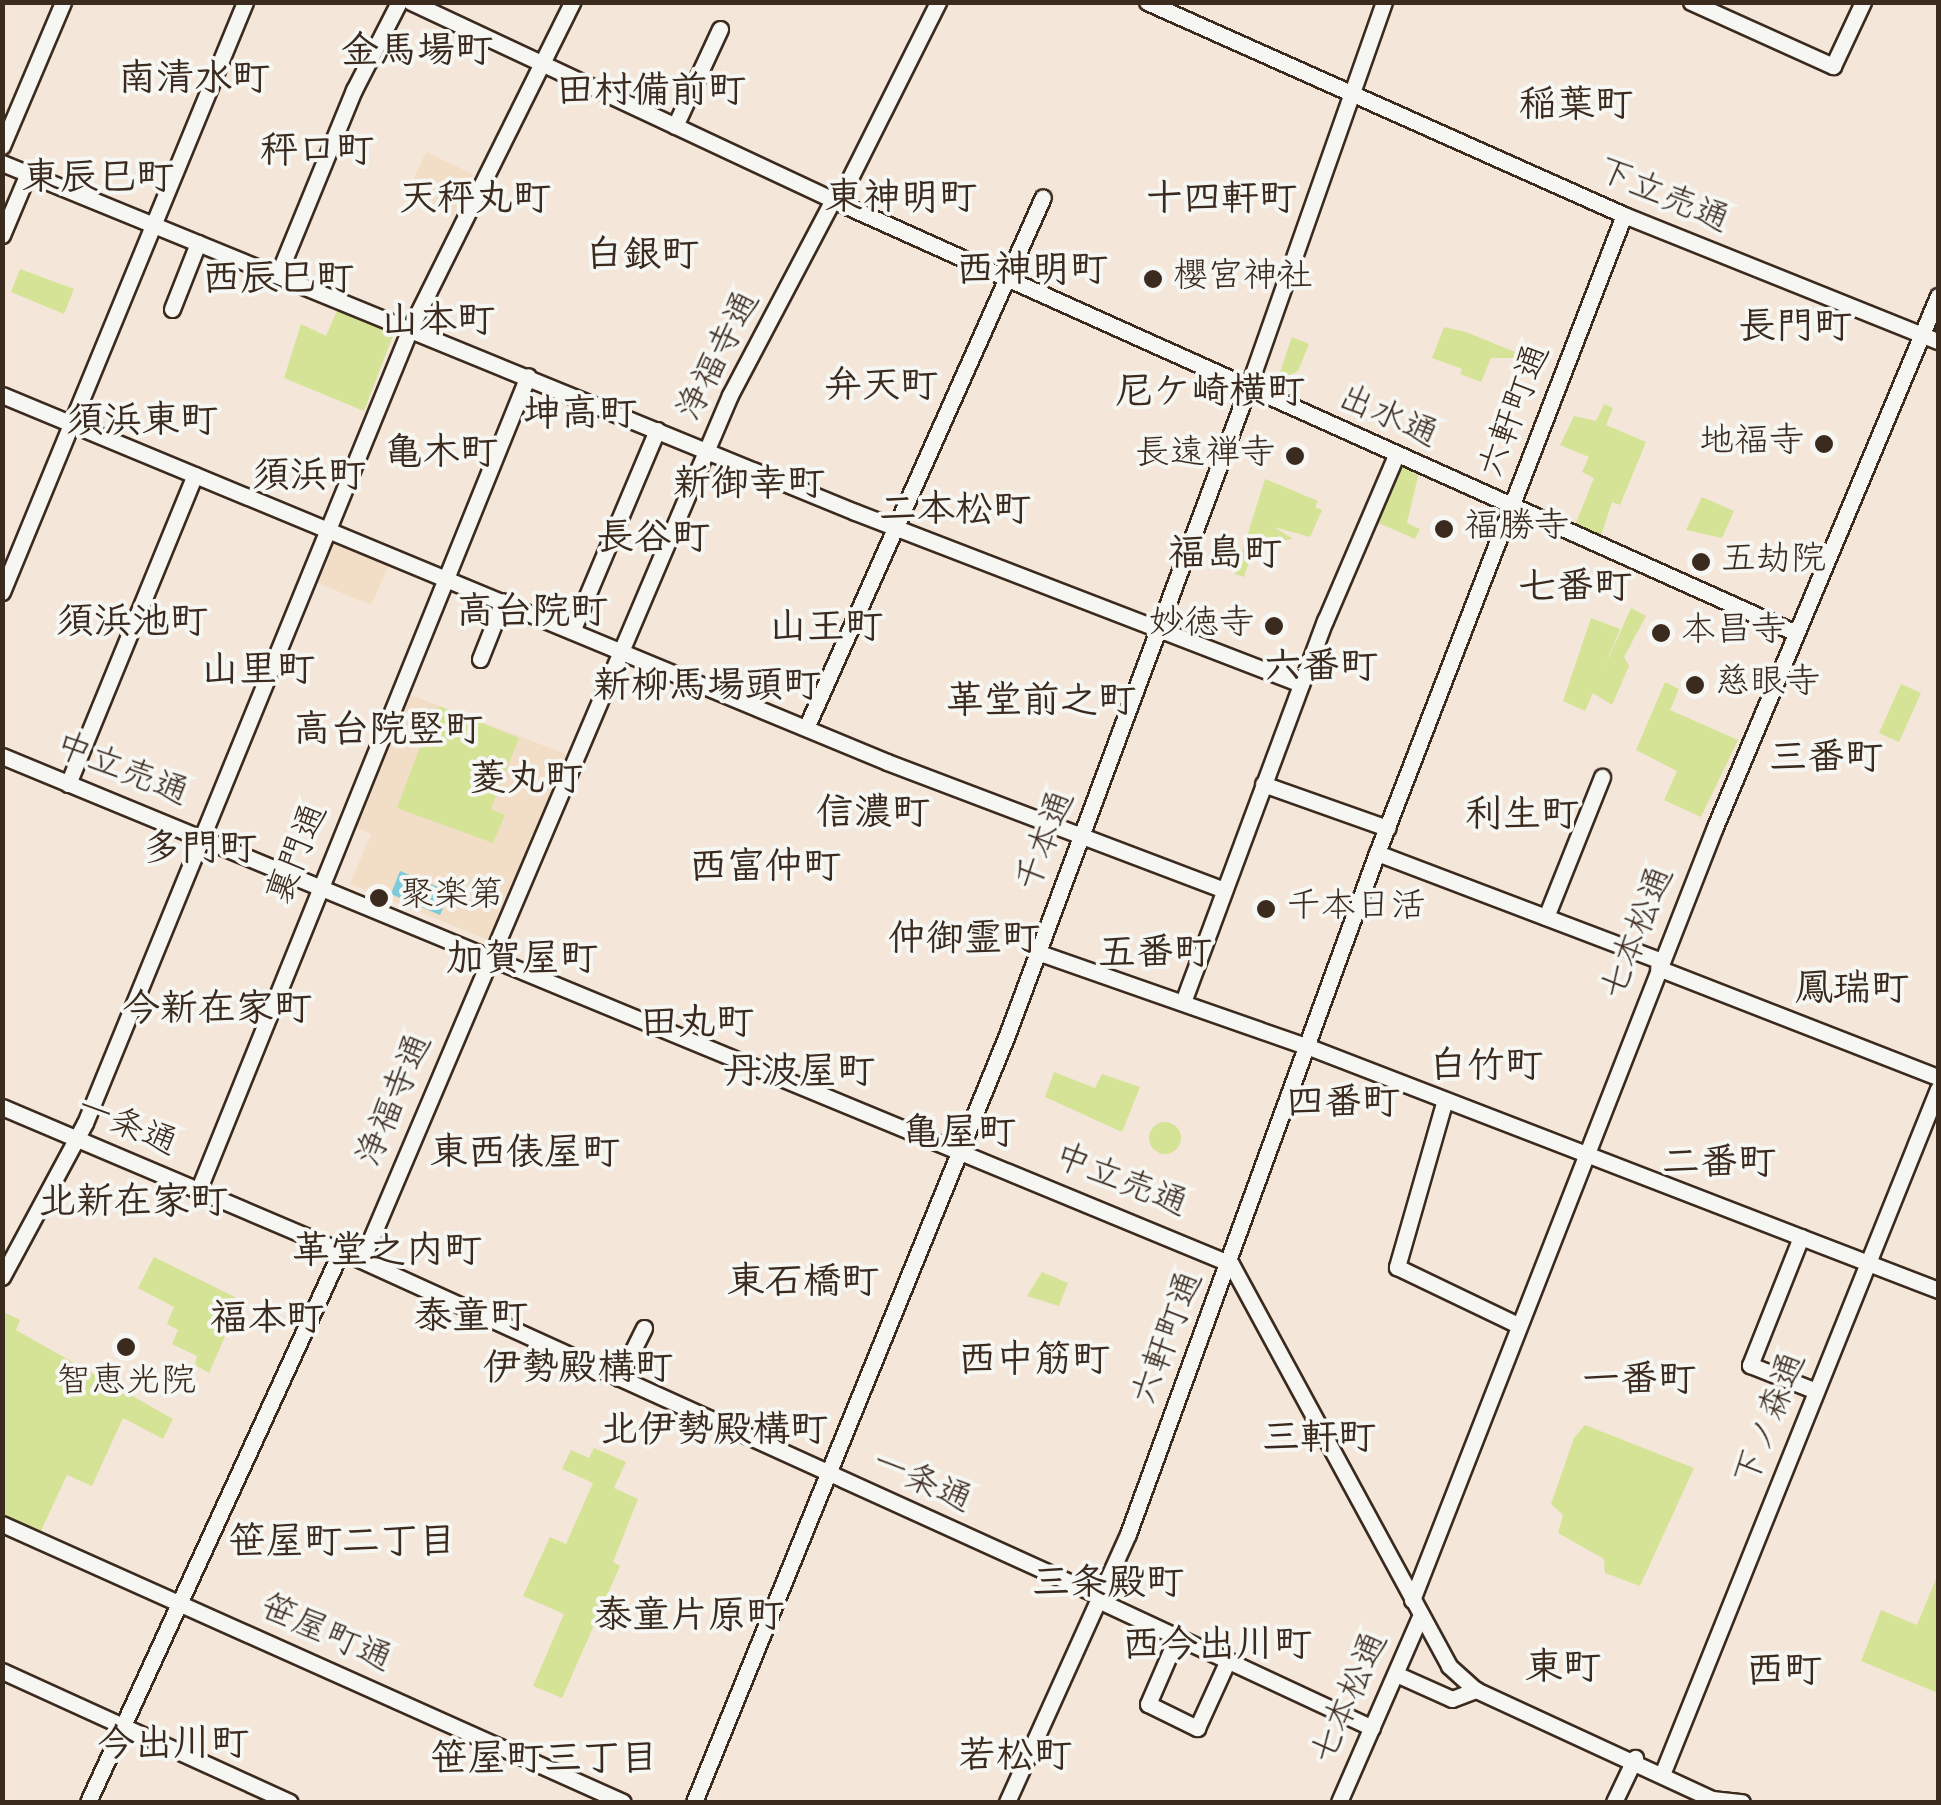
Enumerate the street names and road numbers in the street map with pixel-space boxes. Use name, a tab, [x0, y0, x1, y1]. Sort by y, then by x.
street label: 下立売通	[1589, 151, 1735, 245]
street label: 浄福寺通	[671, 285, 771, 429]
street label: 六軒町通	[1472, 339, 1562, 485]
street label: 出水通	[1330, 378, 1444, 460]
street label: 中立売通	[48, 726, 194, 818]
street label: 千本通	[1010, 785, 1086, 899]
street label: 裏門通	[261, 798, 339, 912]
street label: 七本松通	[1594, 861, 1686, 1007]
street label: 浄福寺通	[350, 1028, 444, 1174]
street label: 一条通	[69, 1088, 183, 1168]
street label: 中立売通	[1047, 1137, 1193, 1229]
street label: 六軒町通	[1125, 1266, 1215, 1412]
street label: 下ノ森通	[1728, 1347, 1818, 1493]
street label: 一条通	[864, 1443, 978, 1525]
street label: 笹屋町通	[253, 1588, 397, 1684]
street label: 七本松通	[1304, 1627, 1400, 1771]

